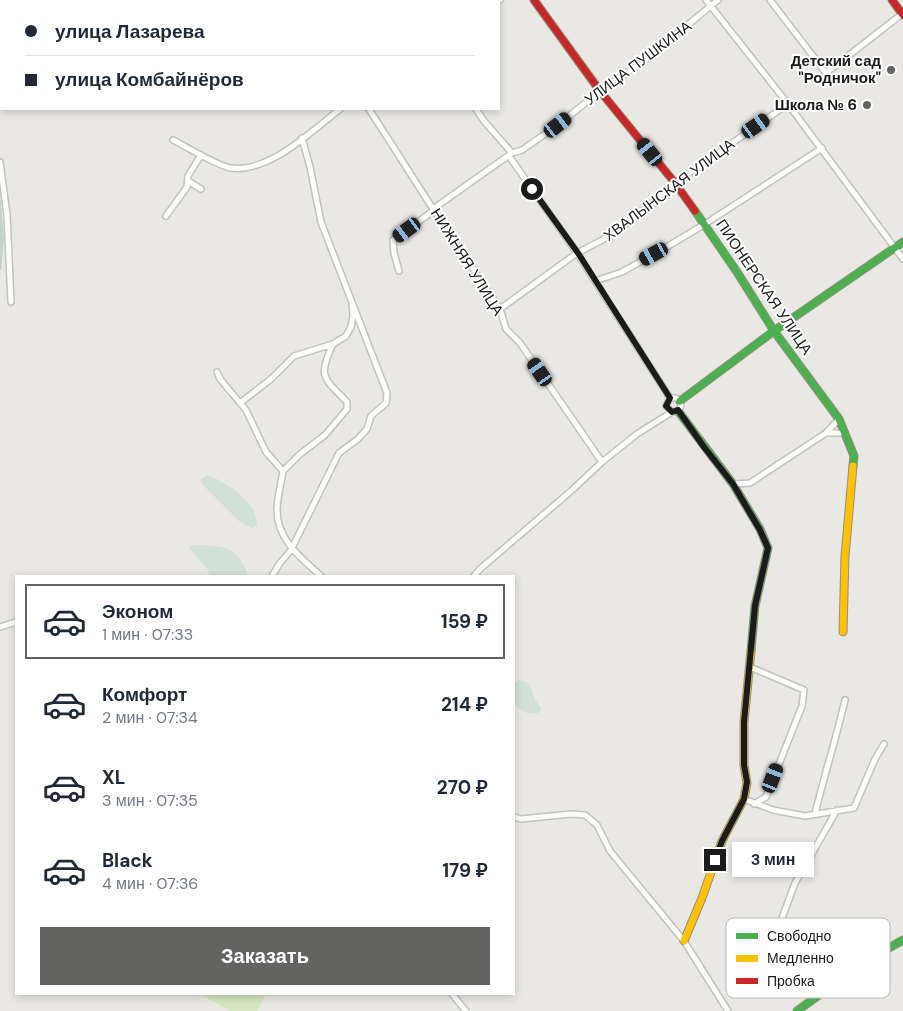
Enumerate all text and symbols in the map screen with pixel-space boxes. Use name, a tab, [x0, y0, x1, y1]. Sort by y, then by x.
street label: УЛИЦА ПУШКИНА	[580, 16, 696, 110]
text: улица Лазарева	[55, 19, 205, 44]
place label: Детский сад "Родничок"	[791, 51, 881, 88]
marker: Детский сад "Родничок"	[885, 64, 897, 76]
text: улица Комбайнёров	[55, 67, 244, 92]
place label: Школа № 6	[775, 95, 857, 115]
marker: Школа № 6	[861, 99, 873, 111]
car	[541, 110, 574, 140]
car	[739, 111, 772, 141]
street label: ХВАЛЫНСКАЯ УЛИЦА	[600, 134, 738, 246]
car	[634, 136, 665, 168]
route start	[521, 178, 543, 200]
street label: НИЖНЯЯ УЛИЦА	[426, 205, 508, 319]
car	[390, 215, 423, 245]
street label: ПИОНЕРСКАЯ УЛИЦА	[711, 215, 817, 359]
car	[637, 240, 670, 268]
car	[525, 355, 554, 389]
icon: car	[42, 599, 87, 644]
text: Эконом	[102, 599, 173, 624]
text: 159 ₽	[441, 609, 488, 634]
text: 1 мин · 07:33	[102, 624, 193, 645]
icon: car	[42, 682, 87, 727]
text: Комфорт	[102, 682, 187, 707]
text: 214 ₽	[441, 692, 488, 717]
text: 2 мин · 07:34	[102, 707, 198, 728]
car	[760, 761, 785, 795]
icon: car	[42, 765, 87, 810]
text: XL	[102, 765, 125, 790]
text: 270 ₽	[437, 775, 488, 800]
text: 3 мин · 07:35	[102, 790, 198, 811]
callout: 3 мин	[732, 842, 815, 878]
icon: car	[42, 848, 87, 893]
text: Black	[102, 848, 153, 873]
route end	[704, 849, 726, 871]
text: 3 мин	[751, 849, 795, 870]
text: 179 ₽	[442, 858, 488, 883]
text: 4 мин · 07:36	[102, 873, 198, 894]
legend	[726, 918, 890, 998]
button: Заказать	[40, 927, 490, 985]
text: Свободно	[767, 927, 832, 945]
text: Медленно	[767, 949, 834, 967]
text: Пробка	[767, 972, 815, 990]

